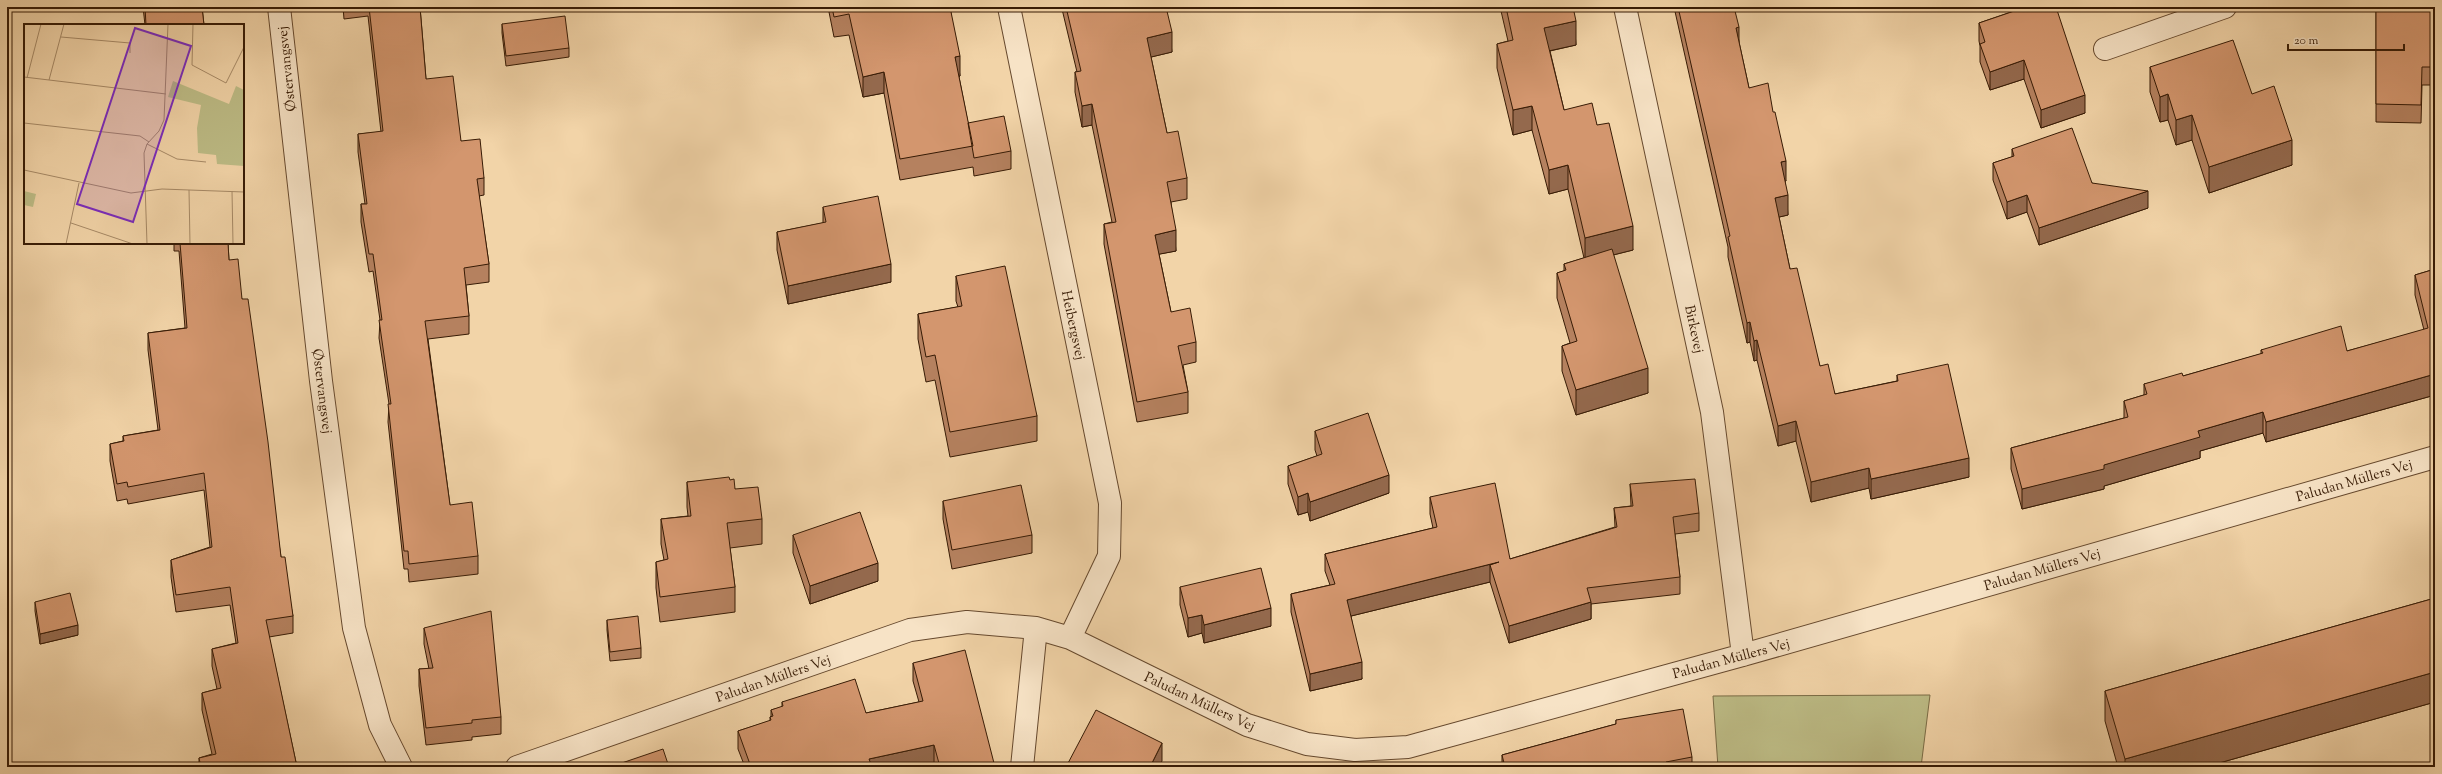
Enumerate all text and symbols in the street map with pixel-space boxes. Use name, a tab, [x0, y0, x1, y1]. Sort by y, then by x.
inset map	[24, 24, 244, 244]
street label: Østervangsvej	[274, 25, 302, 112]
scale bar	[2288, 26, 2404, 52]
text: 20 m	[2294, 32, 2319, 50]
street label: Heibergsvej	[1055, 289, 1089, 362]
street label: Birkevej	[1678, 303, 1708, 355]
street label: Østervangsvej	[306, 348, 336, 435]
street label: Paludan Müllers Vej	[2294, 456, 2415, 508]
street label: Paludan Müllers Vej	[1982, 545, 2103, 597]
street label: Paludan Müllers Vej	[1671, 635, 1792, 685]
street label: Paludan Müllers Vej	[713, 651, 834, 709]
street label: Paludan Müllers Vej	[1140, 668, 1258, 737]

